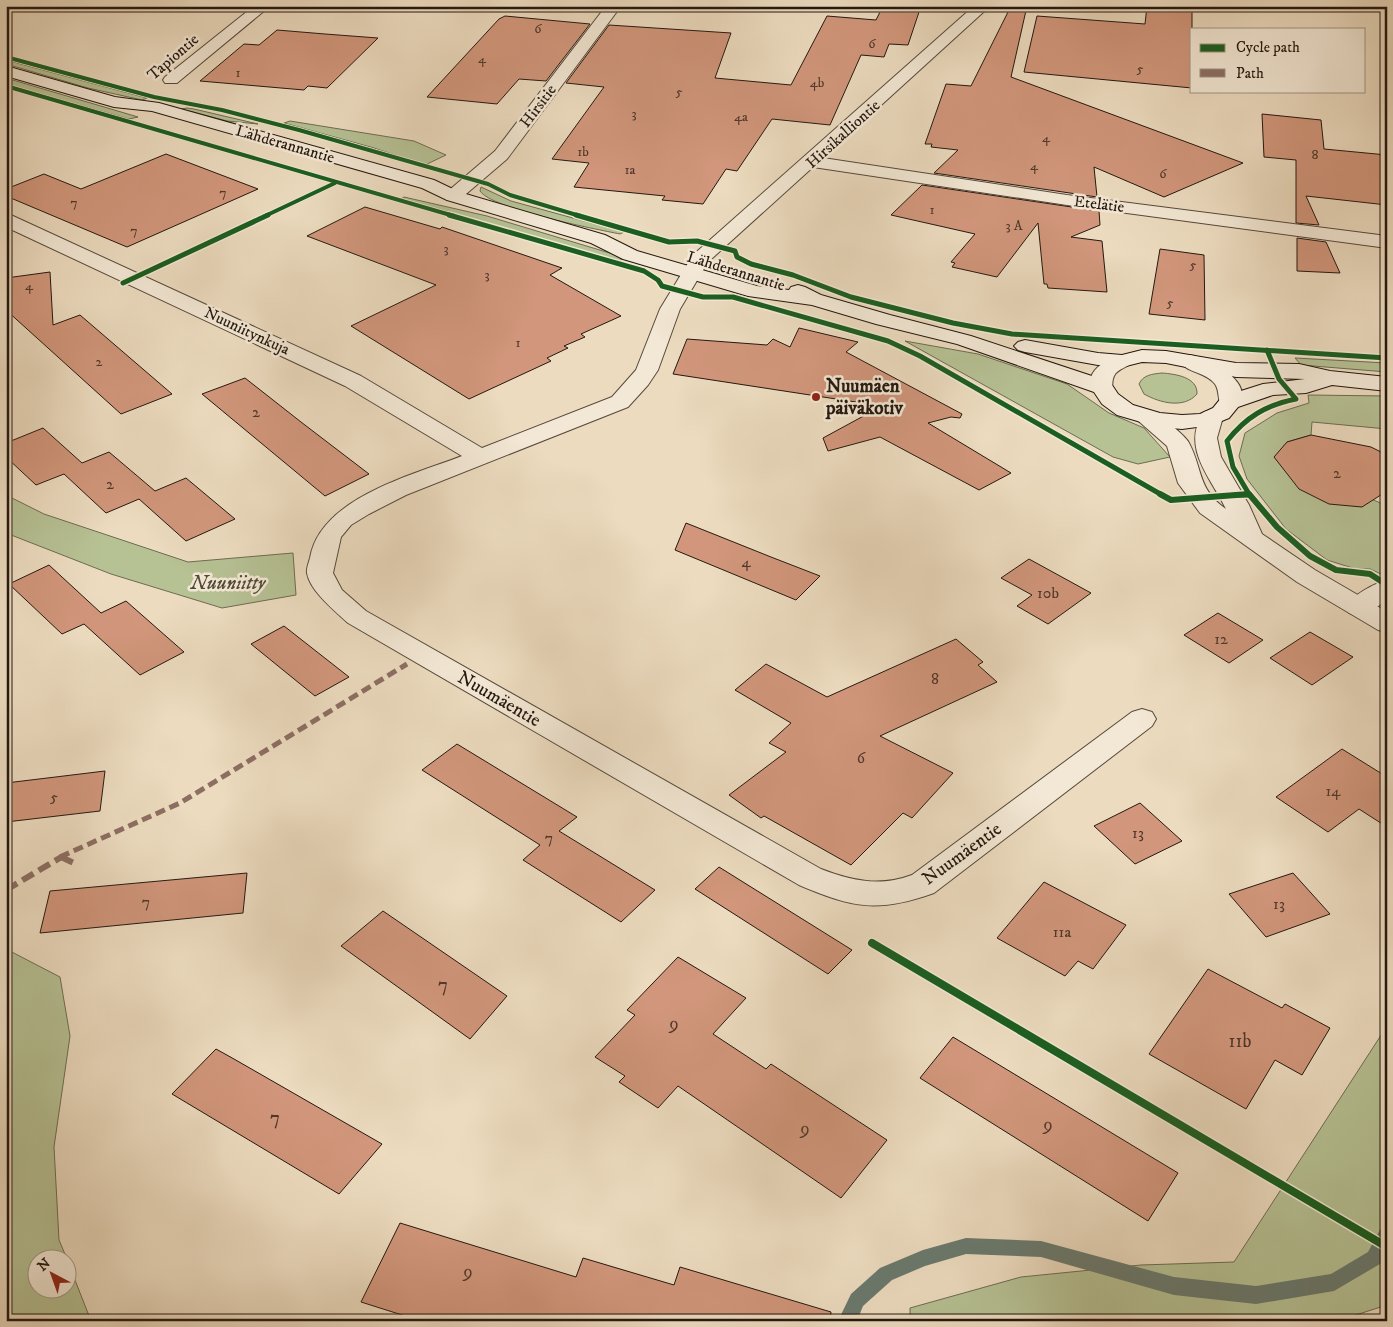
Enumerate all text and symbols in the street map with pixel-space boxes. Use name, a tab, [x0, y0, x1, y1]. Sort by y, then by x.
house number: 6	[534, 20, 542, 38]
legend	[1190, 28, 1366, 92]
street label: Tapiontie	[143, 29, 203, 85]
house number: 6	[868, 35, 876, 53]
text: Cycle path	[1236, 38, 1300, 57]
house number: 4	[478, 50, 487, 68]
house number: 5	[1137, 60, 1144, 78]
house number: 1	[235, 64, 241, 82]
text: Path	[1236, 64, 1264, 83]
house number: 4b	[810, 74, 825, 92]
street label: Hirsitie	[515, 80, 561, 132]
house number: 5	[676, 83, 683, 101]
street label: Hirsikalliontie	[802, 95, 885, 173]
house number: 3	[631, 105, 637, 123]
house number: 4a	[734, 108, 748, 126]
street label: Lähderannantie	[233, 120, 337, 168]
house number: 4	[1042, 129, 1051, 147]
house number: 1b	[577, 143, 589, 161]
house number: 8	[1311, 146, 1319, 164]
house number: 4	[1030, 157, 1039, 175]
house number: 1a	[624, 161, 636, 179]
house number: 6	[1159, 165, 1167, 183]
house number: 7	[219, 184, 227, 202]
street label: Etelätie	[1073, 191, 1126, 217]
house number: 7	[70, 194, 78, 212]
house number: 1	[929, 201, 935, 219]
house number: 3 A	[1005, 217, 1024, 235]
house number: 7	[130, 222, 138, 240]
house number: 3	[443, 240, 449, 258]
street label: Lähderannantie	[684, 247, 788, 296]
house number: 5	[1190, 256, 1197, 274]
house number: 3	[484, 266, 490, 284]
house number: 4	[25, 277, 34, 295]
house number: 5	[1167, 294, 1174, 312]
street label: Nuuniitynkuja	[201, 302, 293, 360]
house number: 1	[515, 334, 521, 352]
house number: 2	[96, 353, 103, 371]
place label: Nuumäen päiväkotiv	[825, 375, 903, 420]
marker: Nuumäen päiväkotiv	[810, 391, 822, 403]
house number: 2	[252, 402, 260, 422]
house number: 2	[1333, 463, 1341, 483]
house number: 2	[106, 474, 114, 494]
house number: 4	[741, 552, 751, 572]
park label: Nuuniitty	[190, 572, 267, 595]
house number: 10b	[1037, 583, 1059, 603]
house number: 12	[1214, 629, 1228, 649]
street label: Nuumäentie	[453, 666, 545, 732]
house number: 8	[931, 669, 939, 689]
house number: 6	[857, 748, 866, 768]
house number: 14	[1325, 781, 1341, 801]
house number: 5	[50, 787, 58, 807]
street label: Nuumäentie	[918, 817, 1006, 890]
house number: 13	[1132, 823, 1144, 843]
house number: 7	[545, 828, 553, 848]
house number: 7	[142, 892, 150, 912]
house number: 13	[1273, 894, 1285, 914]
house number: 11a	[1053, 922, 1071, 942]
house number: 7	[438, 974, 448, 997]
house number: 9	[668, 1013, 679, 1036]
house number: 11b	[1229, 1030, 1252, 1053]
house number: 7	[270, 1107, 280, 1130]
house number: 9	[1042, 1114, 1053, 1137]
house number: 9	[799, 1118, 810, 1141]
north arrow	[28, 1250, 78, 1300]
text: N	[34, 1254, 55, 1276]
house number: 9	[462, 1261, 473, 1284]

